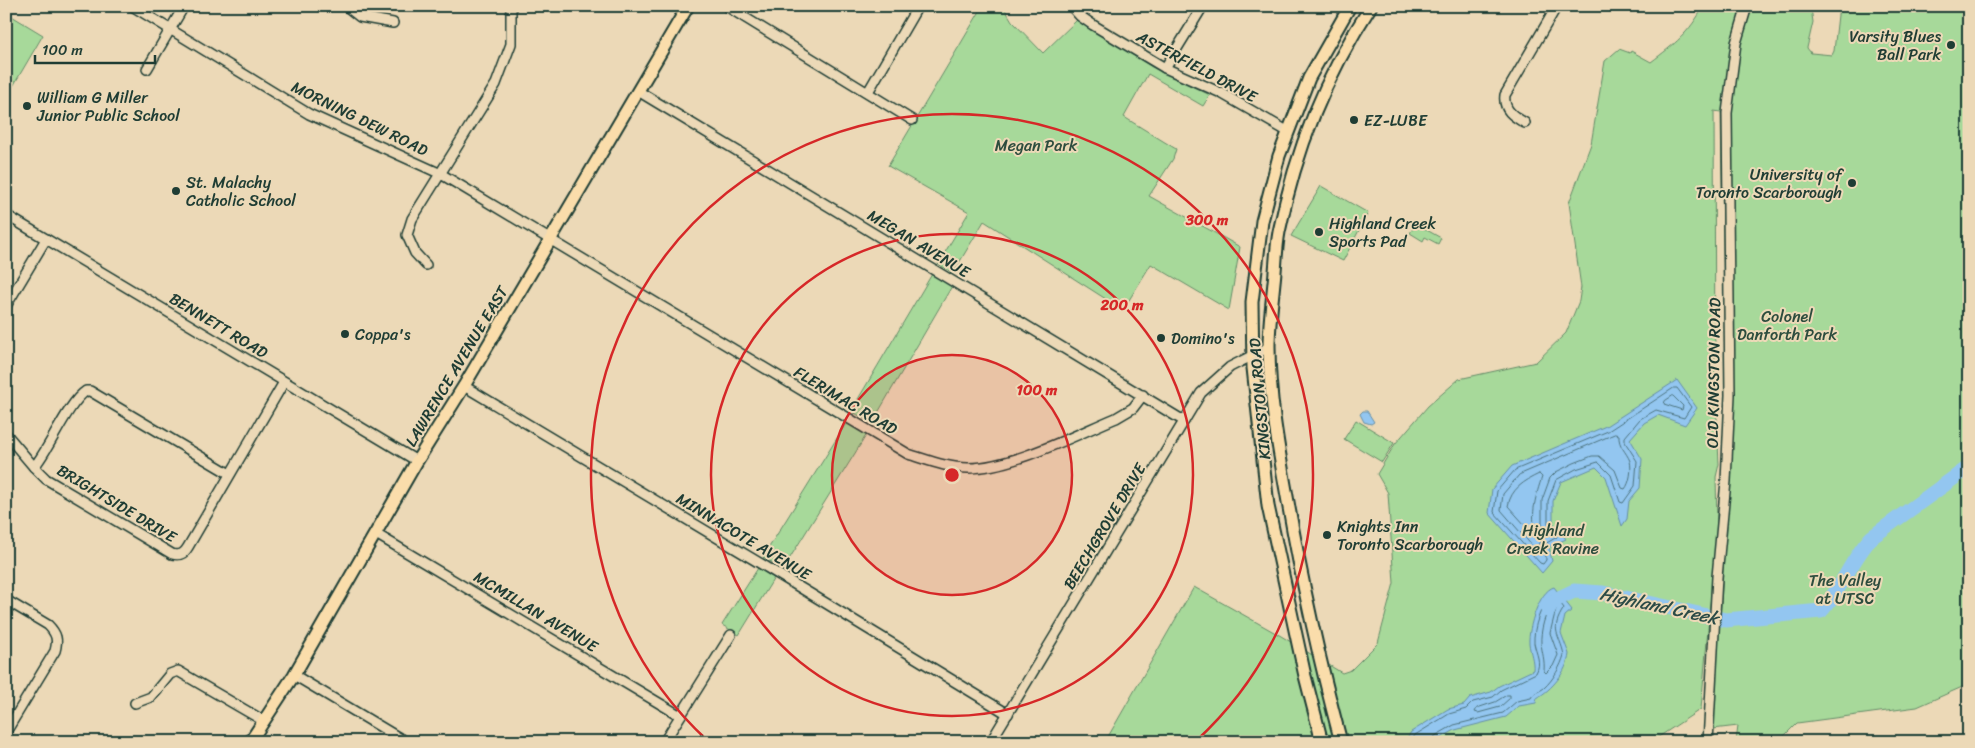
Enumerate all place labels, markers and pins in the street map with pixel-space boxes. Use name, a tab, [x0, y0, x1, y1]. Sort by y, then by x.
place label: Varsity Blues Ball Park	[1849, 22, 1942, 69]
marker: Varsity Blues Ball Park	[1945, 39, 1957, 51]
place label: William G Miller Junior Public School	[36, 83, 180, 130]
marker: William G Miller Junior Public School	[21, 100, 33, 112]
place label: EZ-LUBE	[1364, 106, 1428, 135]
marker: EZ-LUBE	[1348, 114, 1360, 126]
place label: University of Toronto Scarborough	[1696, 160, 1844, 207]
place label: St. Malachy Catholic School	[186, 168, 296, 215]
marker: University of Toronto Scarborough	[1846, 177, 1858, 189]
marker: St. Malachy Catholic School	[170, 185, 182, 197]
place label: Highland Creek Sports Pad	[1329, 209, 1436, 256]
marker: Highland Creek Sports Pad	[1313, 226, 1325, 238]
place label: Coppa's	[355, 320, 411, 349]
place label: Domino's	[1171, 324, 1235, 353]
marker: Coppa's	[339, 328, 351, 340]
marker: Domino's	[1155, 332, 1167, 344]
centre of rings	[943, 466, 961, 484]
place label: Knights Inn Toronto Scarborough	[1337, 512, 1483, 559]
marker: Knights Inn Toronto Scarborough	[1321, 529, 1333, 541]

